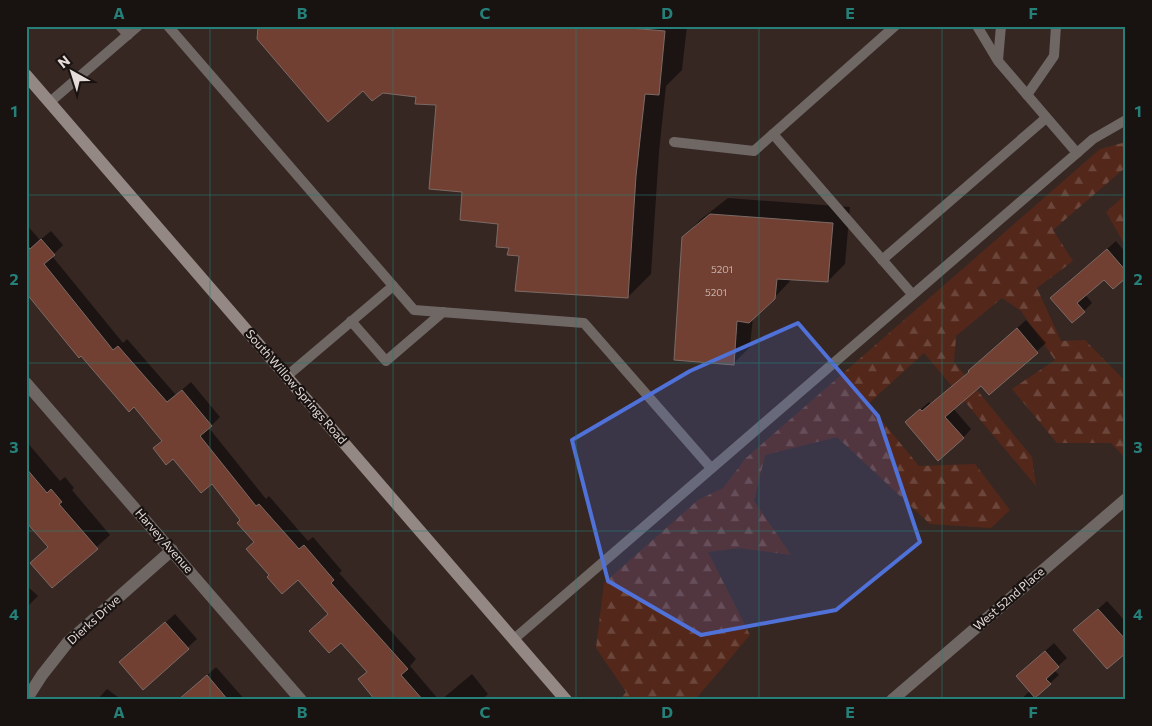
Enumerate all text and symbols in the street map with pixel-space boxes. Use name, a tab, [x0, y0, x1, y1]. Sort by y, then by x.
text: A	[113, 3, 125, 22]
text: B	[297, 3, 308, 22]
text: C	[480, 3, 491, 22]
text: D	[661, 3, 673, 22]
text: E	[845, 3, 855, 22]
text: F	[1028, 3, 1038, 22]
north arrow	[48, 48, 98, 98]
text: N	[54, 52, 73, 71]
text: 1	[10, 101, 18, 120]
text: 1	[1134, 101, 1142, 120]
house number: 5201	[711, 263, 733, 275]
text: 2	[9, 269, 19, 288]
text: 2	[1133, 269, 1143, 288]
house number: 5201	[705, 286, 727, 298]
street label: South Willow Springs Road	[243, 326, 350, 446]
text: 3	[9, 437, 19, 456]
text: 3	[1133, 437, 1143, 456]
street label: Harvey Avenue	[133, 505, 197, 575]
street label: West 52nd Place	[970, 564, 1047, 633]
street label: Dierks Drive	[64, 592, 123, 647]
text: 4	[9, 604, 19, 623]
text: 4	[1133, 604, 1143, 623]
text: A	[113, 702, 125, 721]
text: B	[297, 702, 308, 721]
text: C	[480, 702, 491, 721]
text: D	[661, 702, 673, 721]
text: E	[845, 702, 855, 721]
text: F	[1028, 702, 1038, 721]

